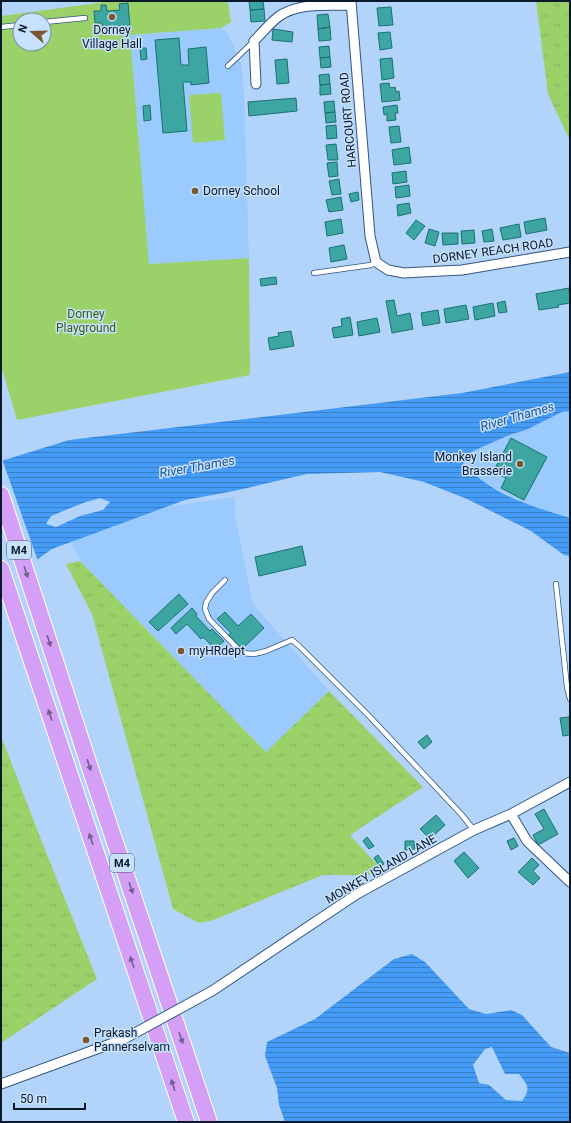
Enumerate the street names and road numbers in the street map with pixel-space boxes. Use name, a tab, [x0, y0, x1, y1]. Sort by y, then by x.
street label: HARCOURT ROAD	[337, 72, 359, 168]
street label: DORNEY REACH ROAD	[432, 236, 554, 266]
road number: M4	[7, 541, 31, 559]
street label: MONKEY ISLAND LANE	[323, 831, 439, 907]
road number: M4	[110, 854, 134, 872]

